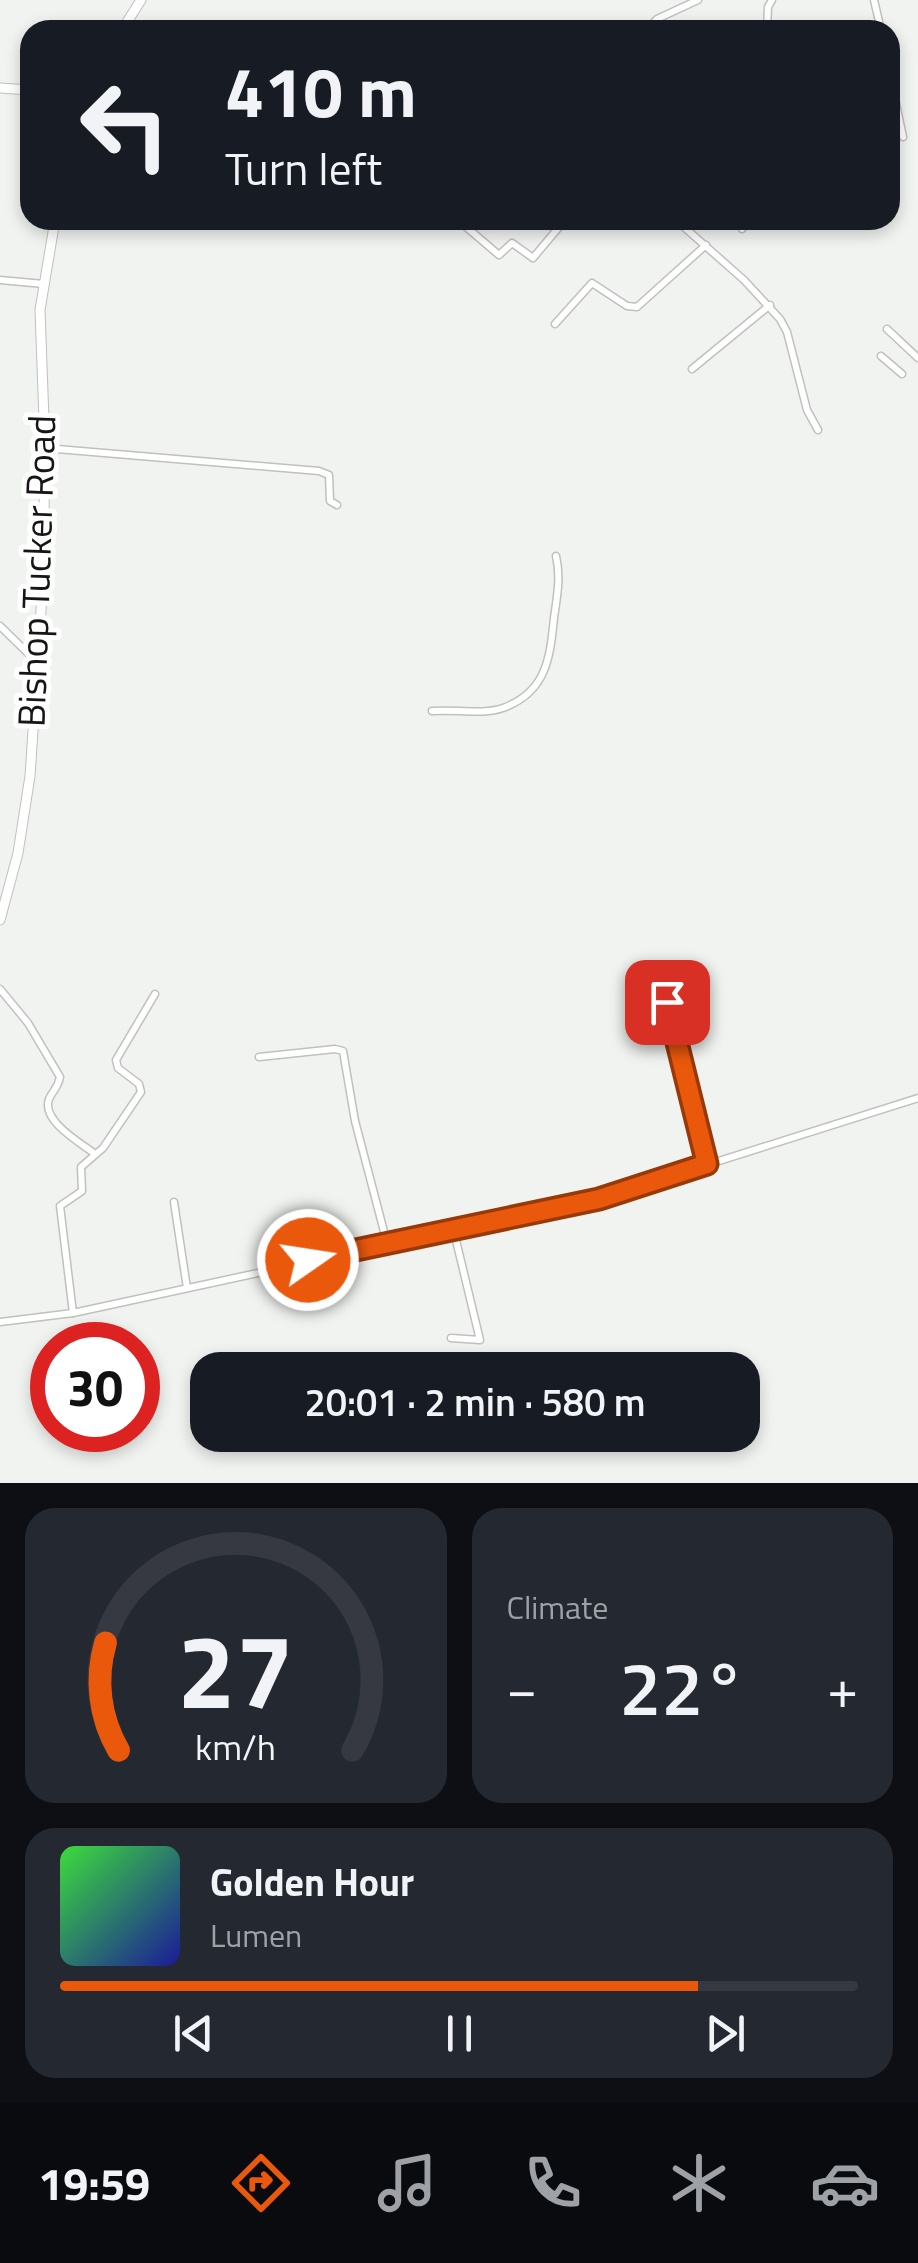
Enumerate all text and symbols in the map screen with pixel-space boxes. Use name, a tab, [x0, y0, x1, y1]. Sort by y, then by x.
text: 410 m	[225, 38, 417, 144]
icon: left	[60, 60, 190, 190]
text: Turn left	[225, 134, 382, 202]
street label: Bishop Tucker Road	[2, 414, 70, 728]
pin	[625, 960, 710, 1045]
icon: arrive	[640, 975, 695, 1030]
position arrow	[256, 1208, 360, 1312]
speed limit sign: 30	[30, 1322, 160, 1452]
text: 20:01 · 2 min · 580 m	[304, 1373, 646, 1431]
text: Climate	[507, 1583, 608, 1631]
text: 27	[178, 1590, 294, 1748]
text: 22°	[619, 1630, 745, 1744]
text: −	[507, 1646, 537, 1729]
text: +	[827, 1646, 858, 1729]
text: km/h	[195, 1719, 276, 1774]
text: Golden Hour	[210, 1853, 414, 1911]
text: Lumen	[210, 1911, 302, 1959]
icon: previous	[166, 2006, 221, 2061]
icon: pause	[432, 2006, 487, 2061]
icon: next	[698, 2006, 753, 2061]
icon: directions	[226, 2148, 296, 2218]
icon: music	[372, 2148, 442, 2218]
icon: phone	[518, 2148, 588, 2218]
icon: climate	[664, 2148, 734, 2218]
icon: car	[810, 2148, 880, 2218]
text: 19:59	[38, 2149, 150, 2217]

